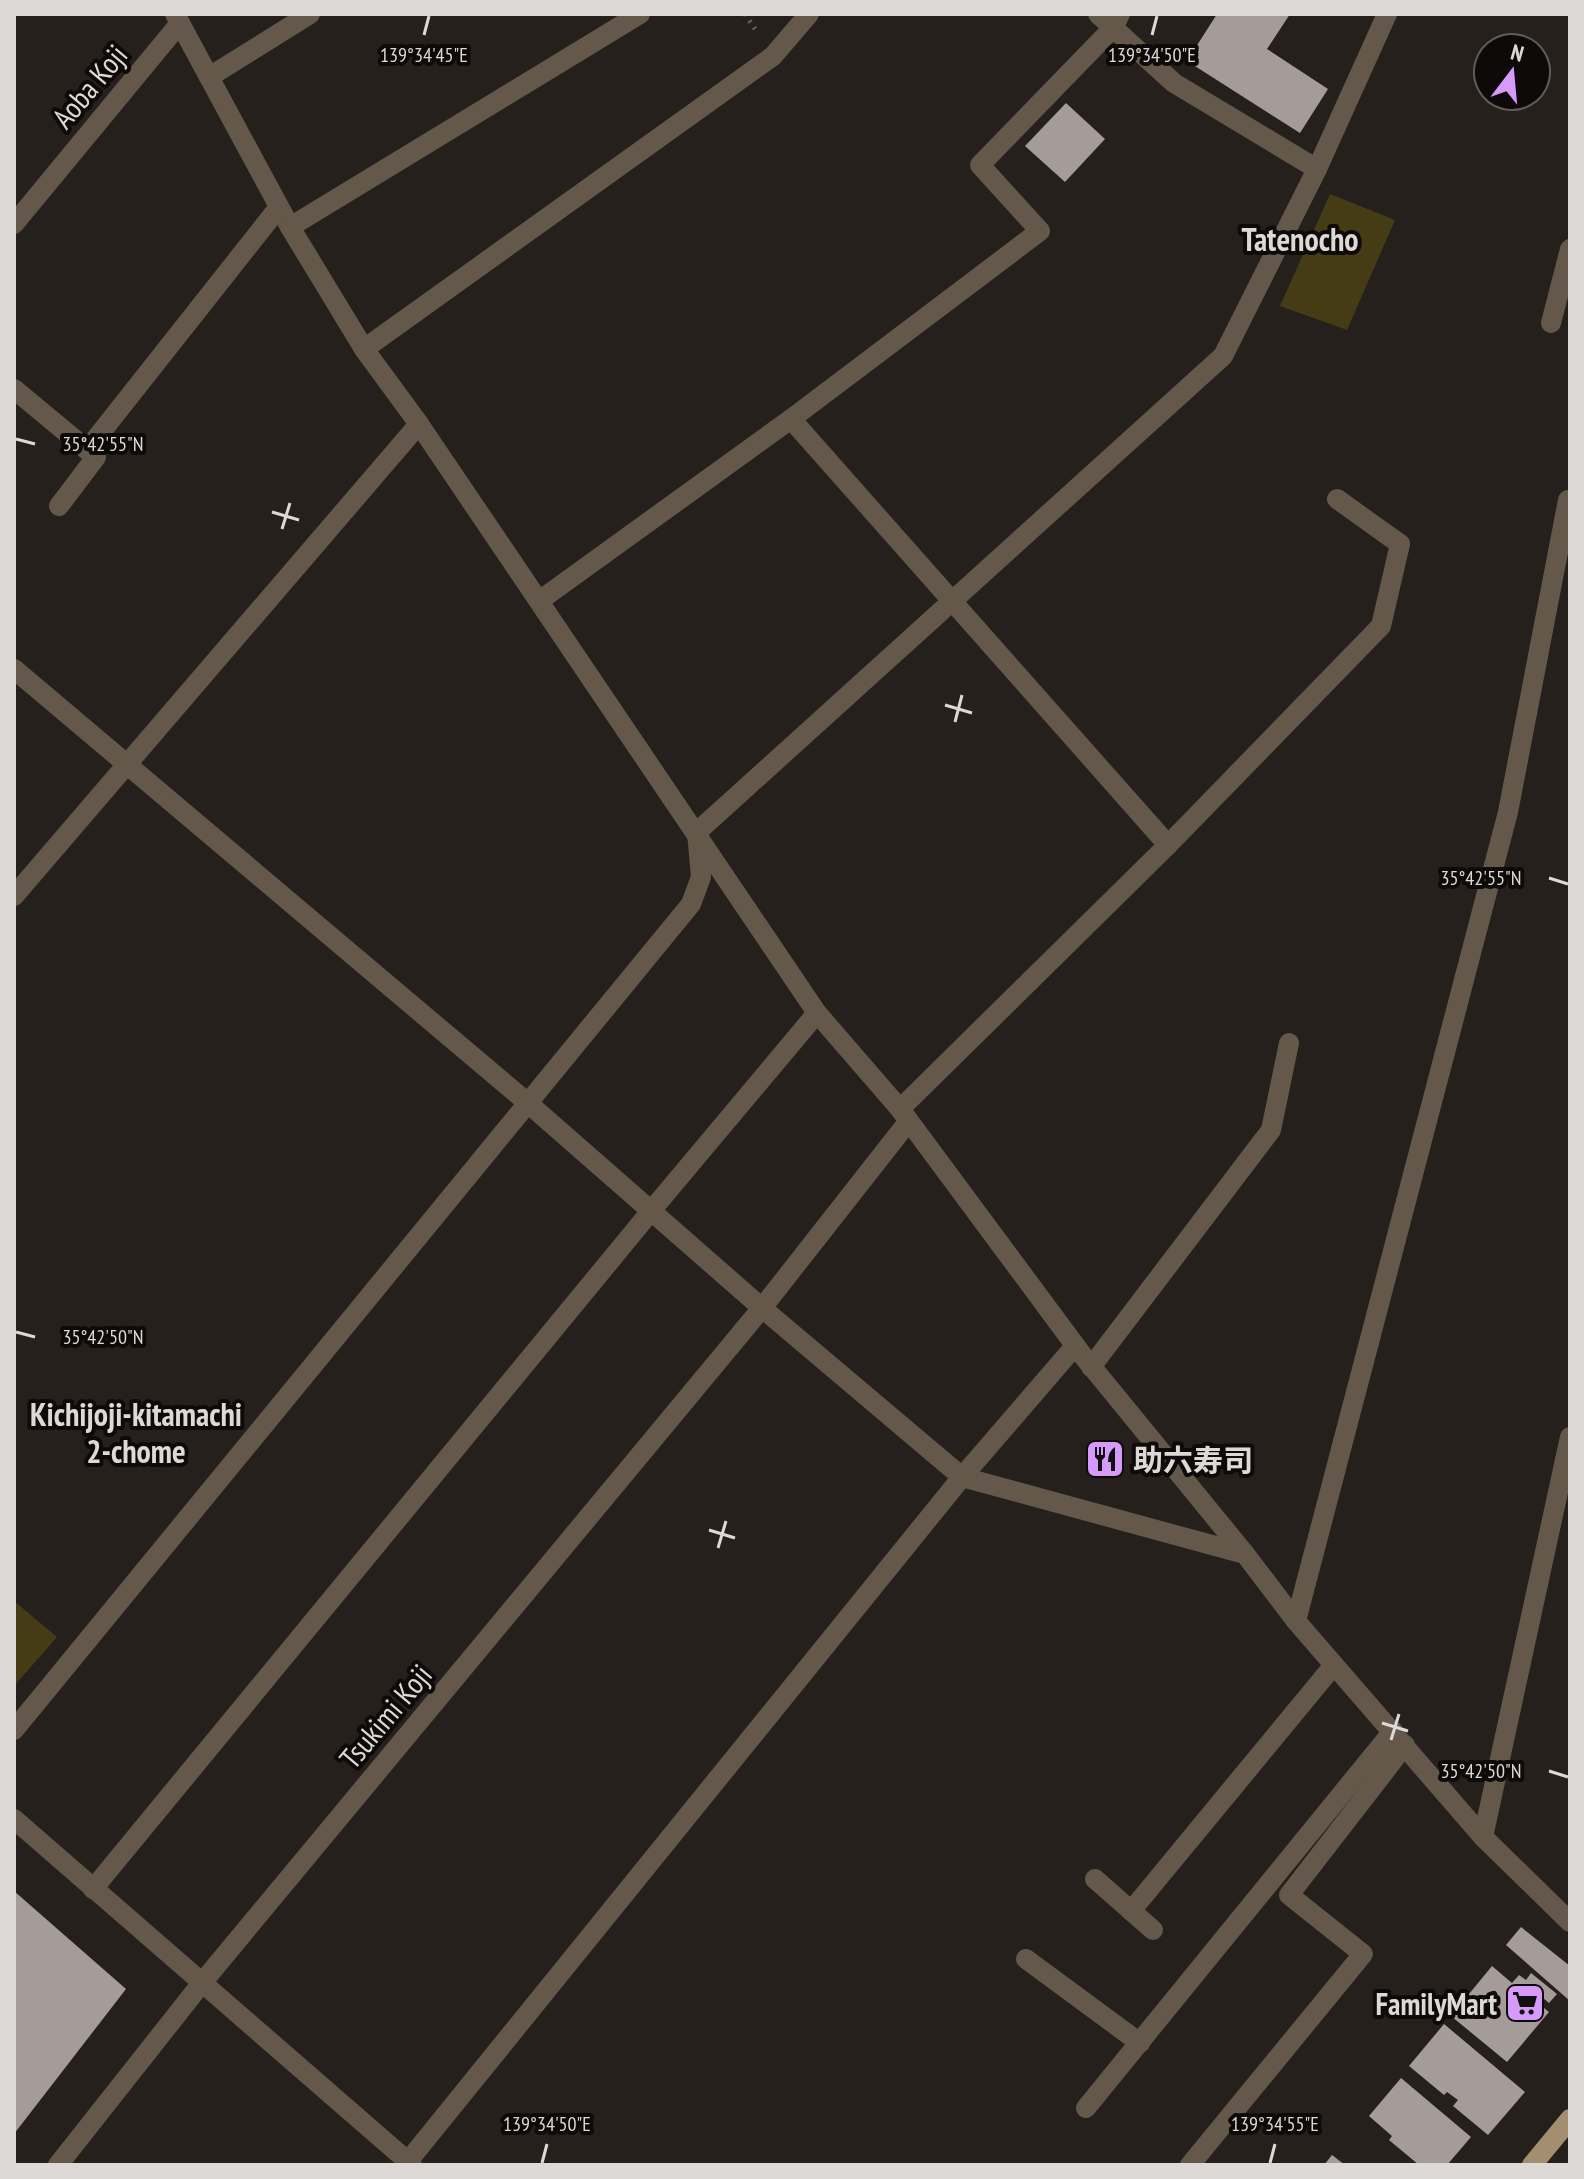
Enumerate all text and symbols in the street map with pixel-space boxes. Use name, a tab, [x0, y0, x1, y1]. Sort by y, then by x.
north arrow	[1472, 32, 1552, 112]
street label: Aoba Koji	[43, 36, 135, 136]
text: N	[1508, 38, 1527, 68]
text: 139°34'45"E	[380, 42, 468, 68]
text: 139°34'50"E	[1108, 42, 1196, 68]
district label: Tatenocho	[1241, 218, 1359, 260]
text: 35°42'55"N	[63, 431, 143, 457]
text: 35°42'55"N	[1441, 865, 1521, 891]
text: 35°42'50"N	[63, 1324, 143, 1350]
district label: Kichijoji-kitamachi 2-chome	[30, 1393, 242, 1472]
restaurant icon: 助六寿司	[1084, 1438, 1126, 1480]
place label: 助六寿司	[1133, 1440, 1253, 1479]
street label: Tsukimi Koji	[330, 1656, 440, 1776]
text: 35°42'50"N	[1441, 1758, 1521, 1784]
supermarket icon: FamilyMart	[1504, 1982, 1546, 2024]
place label: FamilyMart	[1376, 1984, 1497, 2023]
text: 139°34'50"E	[503, 2111, 591, 2137]
text: 139°34'55"E	[1231, 2111, 1319, 2137]

